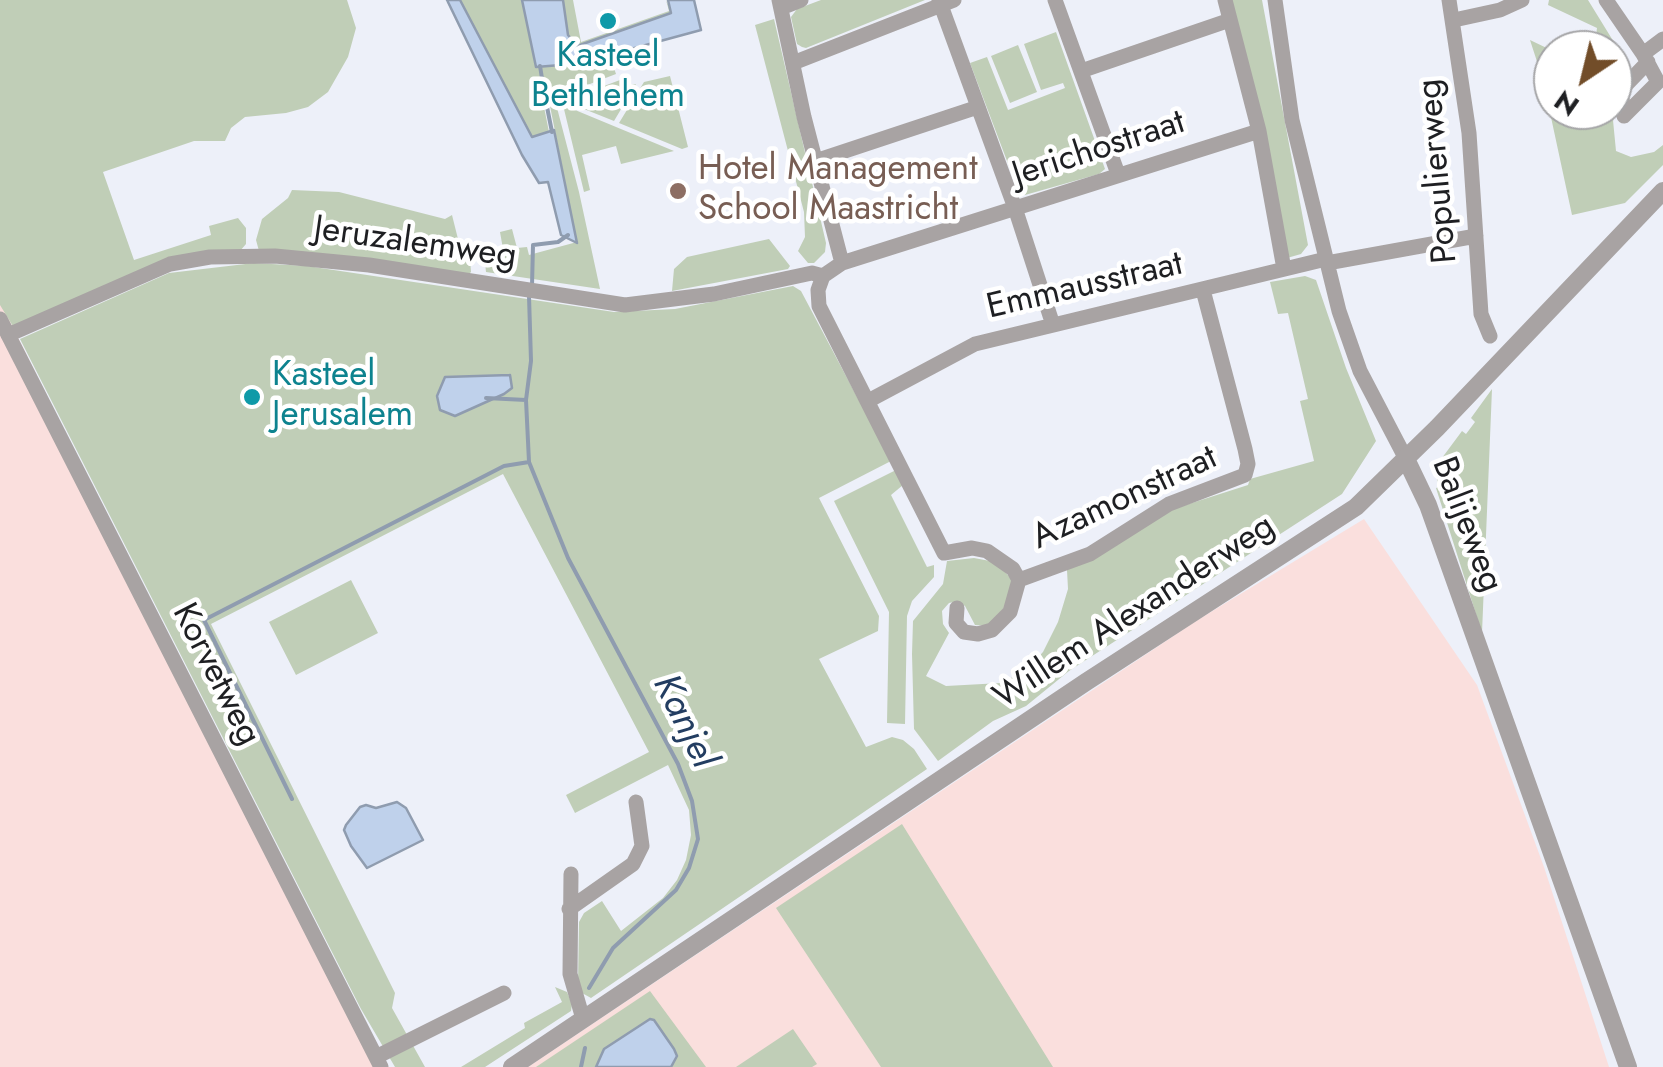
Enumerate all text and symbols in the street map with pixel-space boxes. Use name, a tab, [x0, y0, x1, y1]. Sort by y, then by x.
marker: Kasteel Bethlehem	[597, 10, 619, 32]
north arrow	[1533, 30, 1633, 130]
place label: Kasteel Bethlehem	[531, 37, 685, 119]
street label: Populierweg	[1410, 77, 1468, 265]
text: N	[1546, 80, 1588, 127]
street label: Jerichostraat	[1008, 102, 1190, 198]
place label: Hotel Management School Maastricht	[698, 150, 978, 232]
marker: Hotel Management School Maastricht	[667, 180, 689, 202]
street label: Jeruzalemweg	[311, 209, 519, 279]
street label: Emmausstraat	[983, 244, 1187, 330]
place label: Kasteel Jerusalem	[272, 356, 413, 438]
marker: Kasteel Jerusalem	[241, 386, 263, 408]
street label: Azamonstraat	[1026, 438, 1224, 560]
street label: Balijeweg	[1421, 452, 1511, 598]
street label: Willem Alexanderweg	[987, 506, 1283, 720]
street label: Korvetweg	[161, 597, 269, 753]
water label: Kanjel	[641, 668, 725, 776]

